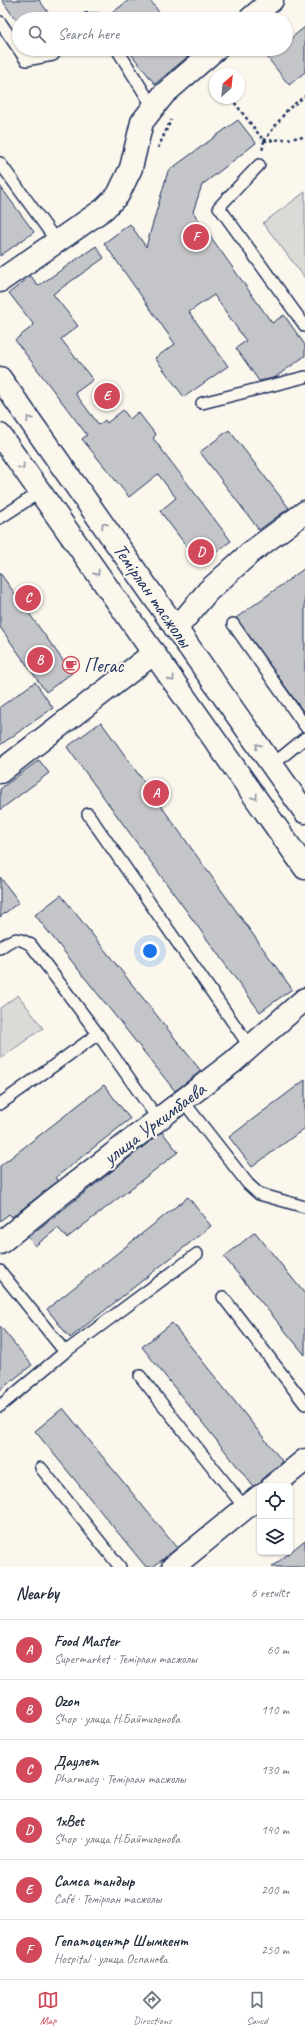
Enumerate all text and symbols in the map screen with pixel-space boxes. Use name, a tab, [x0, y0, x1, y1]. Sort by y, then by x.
search box	[12, 12, 293, 56]
icon: search	[26, 23, 48, 45]
text: Search here	[58, 25, 119, 44]
north arrow	[209, 68, 245, 104]
pin: F	[183, 222, 209, 252]
pin: E	[94, 381, 120, 411]
one-way arrow	[27, 416, 34, 423]
one-way arrow	[17, 462, 24, 469]
one-way arrow	[101, 522, 109, 529]
pin: D	[188, 537, 214, 567]
street label: Темірлан тасжолы	[108, 538, 198, 653]
one-way arrow	[92, 569, 100, 576]
pin: C	[15, 583, 41, 613]
pin: B	[27, 645, 53, 675]
place label: Пегас	[84, 653, 124, 678]
cafe icon: Пегас	[61, 655, 81, 675]
one-way arrow	[167, 675, 174, 682]
one-way arrow	[255, 743, 263, 750]
pin: A	[143, 778, 169, 808]
one-way arrow	[250, 793, 258, 800]
your location	[140, 941, 160, 961]
street label: улица Уркимбаева	[97, 1076, 212, 1171]
map controls	[257, 1483, 293, 1555]
button: locate	[257, 1483, 293, 1519]
button: layers	[257, 1519, 293, 1555]
text: Nearby	[16, 1583, 59, 1604]
text: 6 results	[251, 1585, 289, 1601]
text: Food Master	[54, 1632, 119, 1651]
text: A	[26, 1642, 32, 1658]
text: 60 m	[267, 1642, 289, 1658]
text: Supermarket · Темірлан тасжолы	[54, 1651, 197, 1667]
text: Ozon	[54, 1692, 79, 1711]
text: B	[26, 1702, 32, 1718]
text: 110 m	[261, 1702, 289, 1718]
text: Shop · улица Н.Байтиленова	[54, 1711, 180, 1727]
text: Даулет	[54, 1752, 99, 1771]
text: C	[26, 1762, 32, 1778]
text: 130 m	[261, 1762, 289, 1778]
text: Pharmacy · Темірлан тасжолы	[54, 1771, 186, 1787]
text: 1xBet	[54, 1812, 84, 1831]
text: D	[25, 1822, 33, 1838]
text: 140 m	[261, 1822, 289, 1838]
text: Shop · улица Н.Байтиленова	[54, 1831, 180, 1847]
text: Самса тандыр	[54, 1872, 134, 1891]
text: E	[26, 1882, 32, 1898]
text: 200 m	[261, 1882, 289, 1898]
text: Café · Темірлан тасжолы	[54, 1891, 161, 1907]
text: Гепатоцентр Шымкент	[54, 1932, 187, 1951]
text: F	[26, 1942, 32, 1958]
text: 250 m	[261, 1942, 289, 1958]
text: Hospital · улица Оспанова	[54, 1951, 168, 1967]
tab: Map	[37, 1989, 59, 2027]
tab: Directions	[133, 1989, 172, 2027]
tab: Saved	[246, 1989, 268, 2027]

